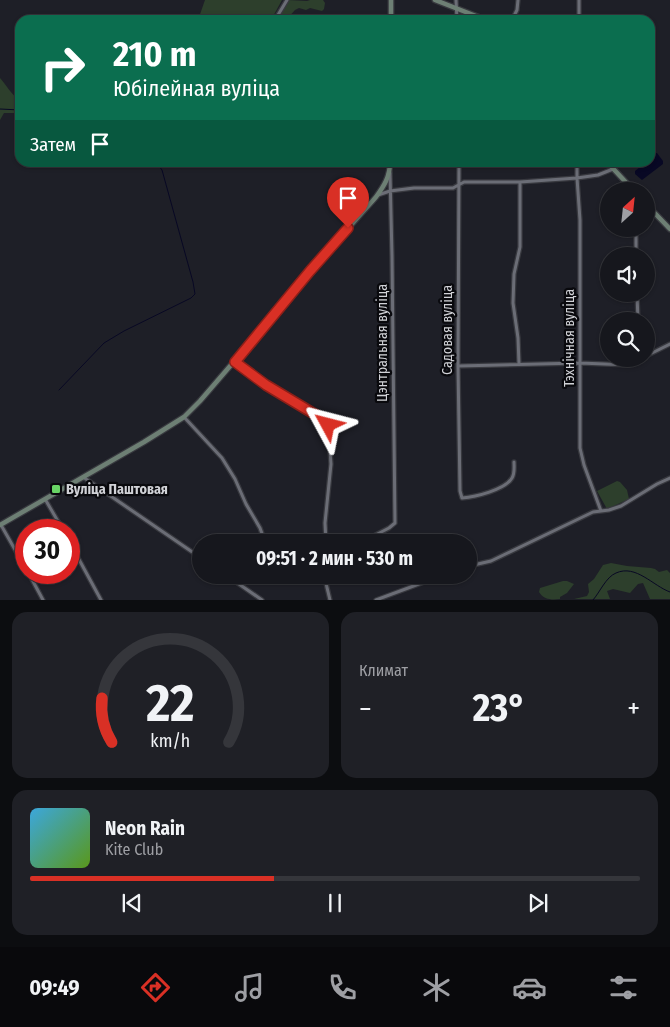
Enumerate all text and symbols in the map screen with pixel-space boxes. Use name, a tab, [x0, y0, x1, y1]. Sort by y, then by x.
text: 210 m	[113, 33, 197, 75]
icon: right	[30, 35, 95, 100]
text: Юбілейная вуліца	[113, 75, 280, 102]
icon: arrive	[86, 130, 114, 158]
text: Затем	[30, 133, 76, 156]
pin	[327, 177, 369, 228]
north arrow	[600, 182, 655, 238]
map controls	[600, 182, 655, 367]
icon: arrive	[334, 184, 362, 212]
button: sound	[600, 247, 655, 302]
street label: Цэнтральная вуліца	[374, 284, 391, 402]
street label: Садовая вуліца	[439, 285, 456, 375]
street label: Тэхнічная вуліца	[561, 289, 578, 387]
button: search	[600, 312, 655, 367]
position arrow	[301, 398, 353, 450]
place label: Вуліца Паштовая	[66, 481, 168, 498]
marker: Вуліца Паштовая	[50, 483, 62, 495]
speed limit sign: 30	[15, 519, 80, 584]
text: 09:51 · 2 мин · 530 m	[256, 547, 413, 570]
text: Климат	[359, 661, 408, 680]
text: 22	[145, 672, 195, 735]
text: 23°	[473, 685, 526, 731]
text: −	[359, 692, 372, 725]
text: +	[627, 692, 640, 725]
text: km/h	[151, 730, 190, 752]
text: Neon Rain	[105, 817, 185, 840]
text: Kite Club	[105, 840, 163, 859]
icon: previous	[118, 889, 146, 917]
icon: pause	[321, 889, 349, 917]
icon: next	[524, 889, 552, 917]
icon: directions	[138, 970, 173, 1005]
icon: music	[232, 970, 267, 1005]
icon: phone	[325, 970, 360, 1005]
icon: climate	[419, 970, 454, 1005]
icon: car	[512, 970, 547, 1005]
icon: filters	[606, 970, 641, 1005]
text: 09:49	[29, 974, 80, 1001]

